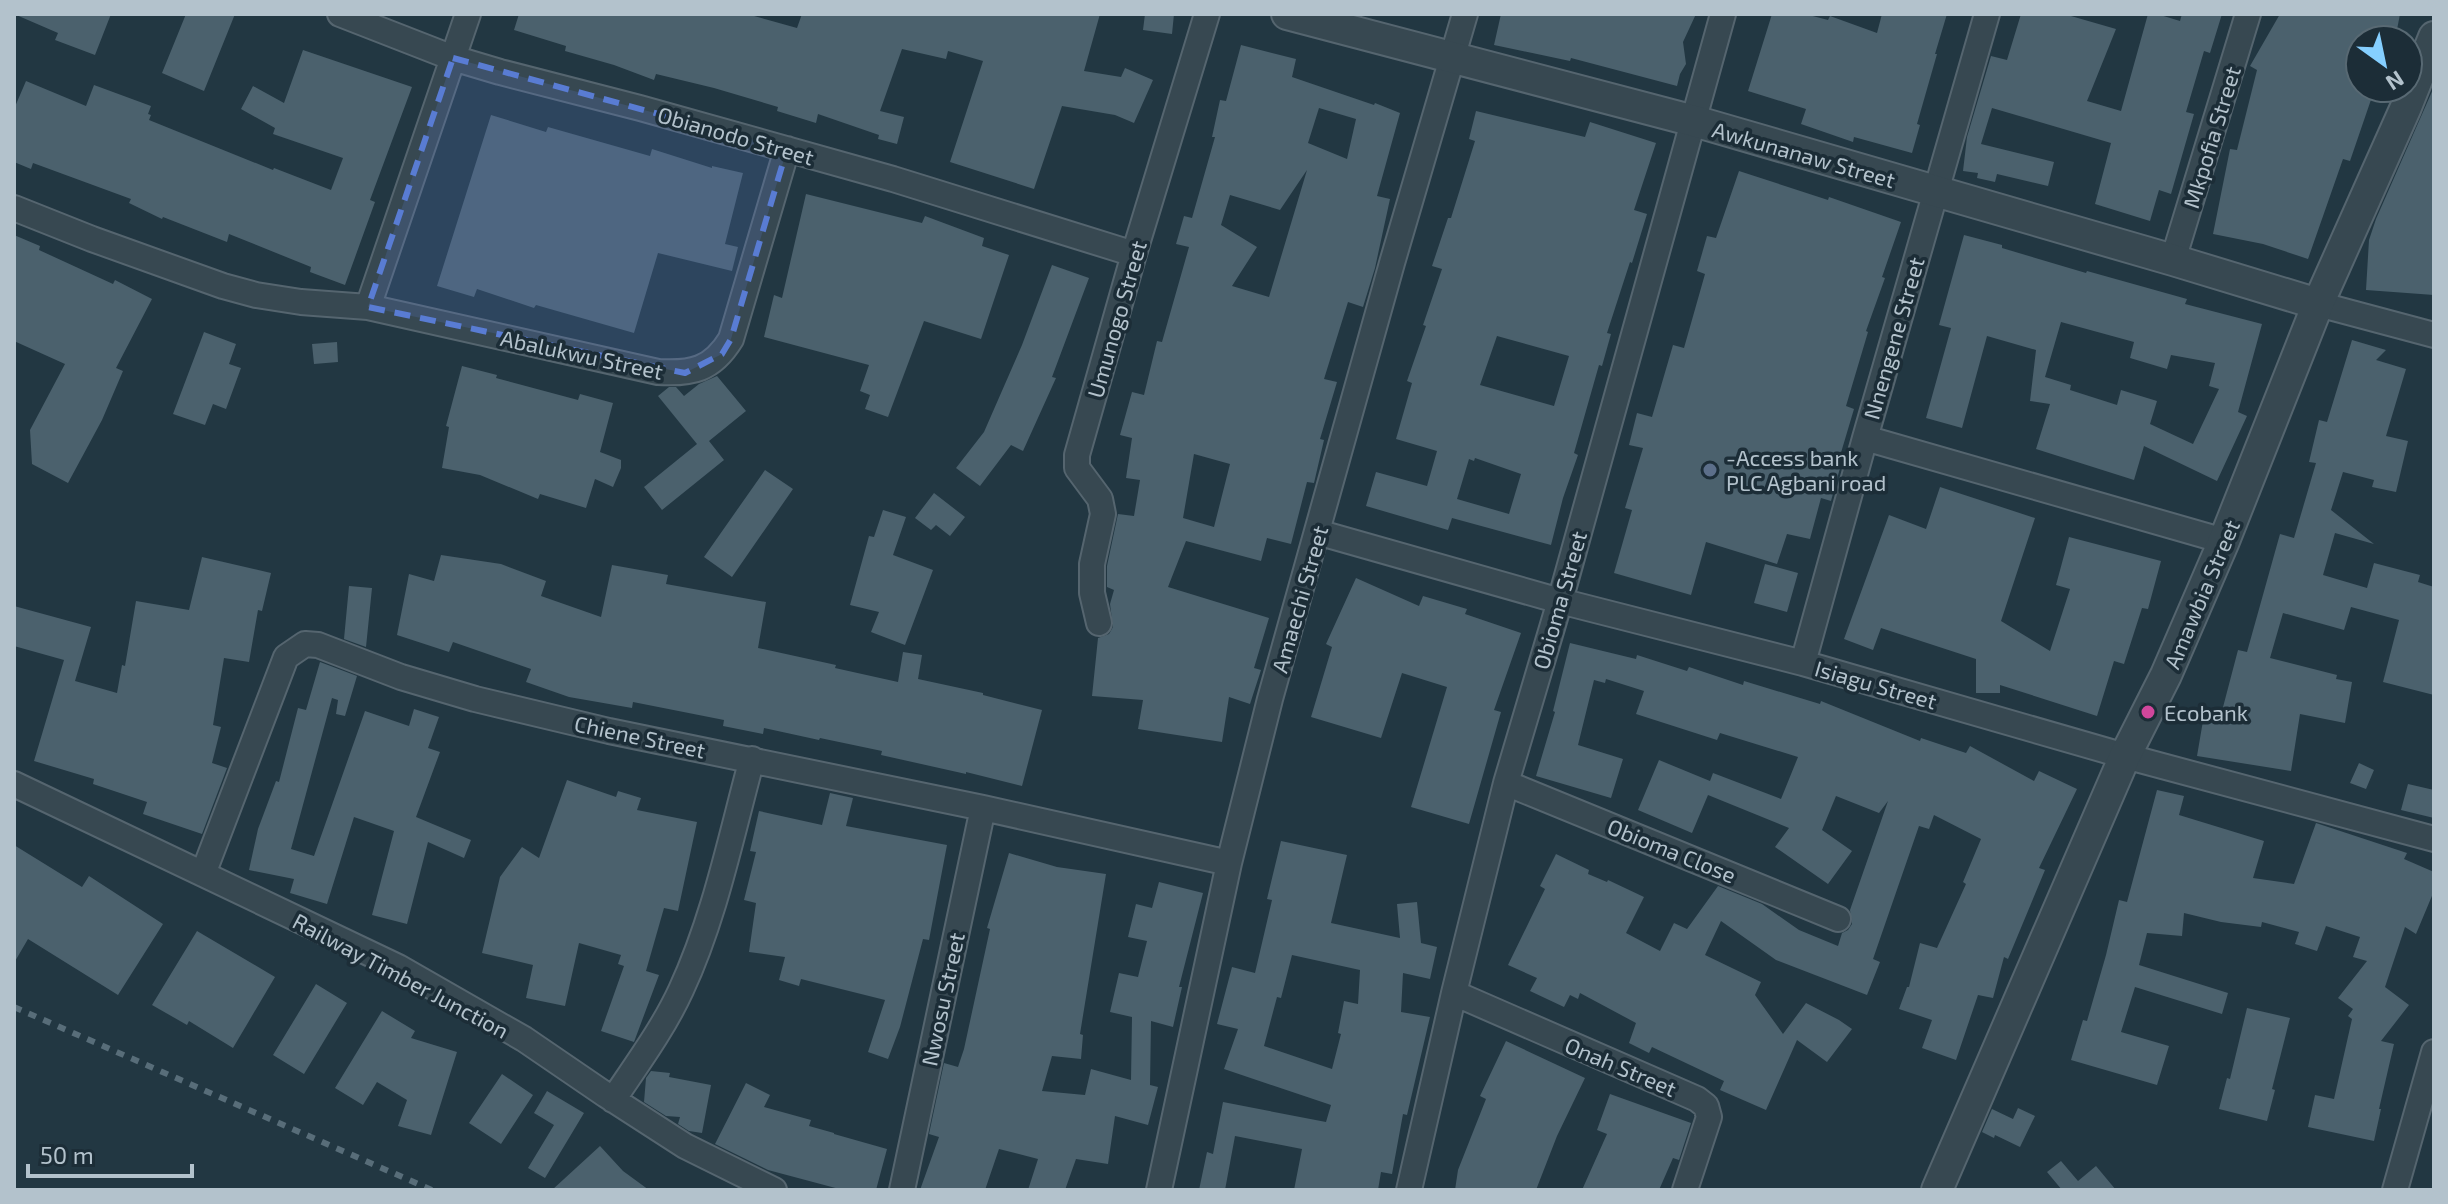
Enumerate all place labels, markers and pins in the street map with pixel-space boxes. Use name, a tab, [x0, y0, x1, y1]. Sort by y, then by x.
place label: -Access bank PLC Agbani road	[1726, 444, 1886, 495]
marker: -Access bank PLC Agbani road	[1701, 461, 1719, 479]
place label: Ecobank	[2164, 699, 2248, 725]
marker: Ecobank	[2139, 703, 2157, 721]

